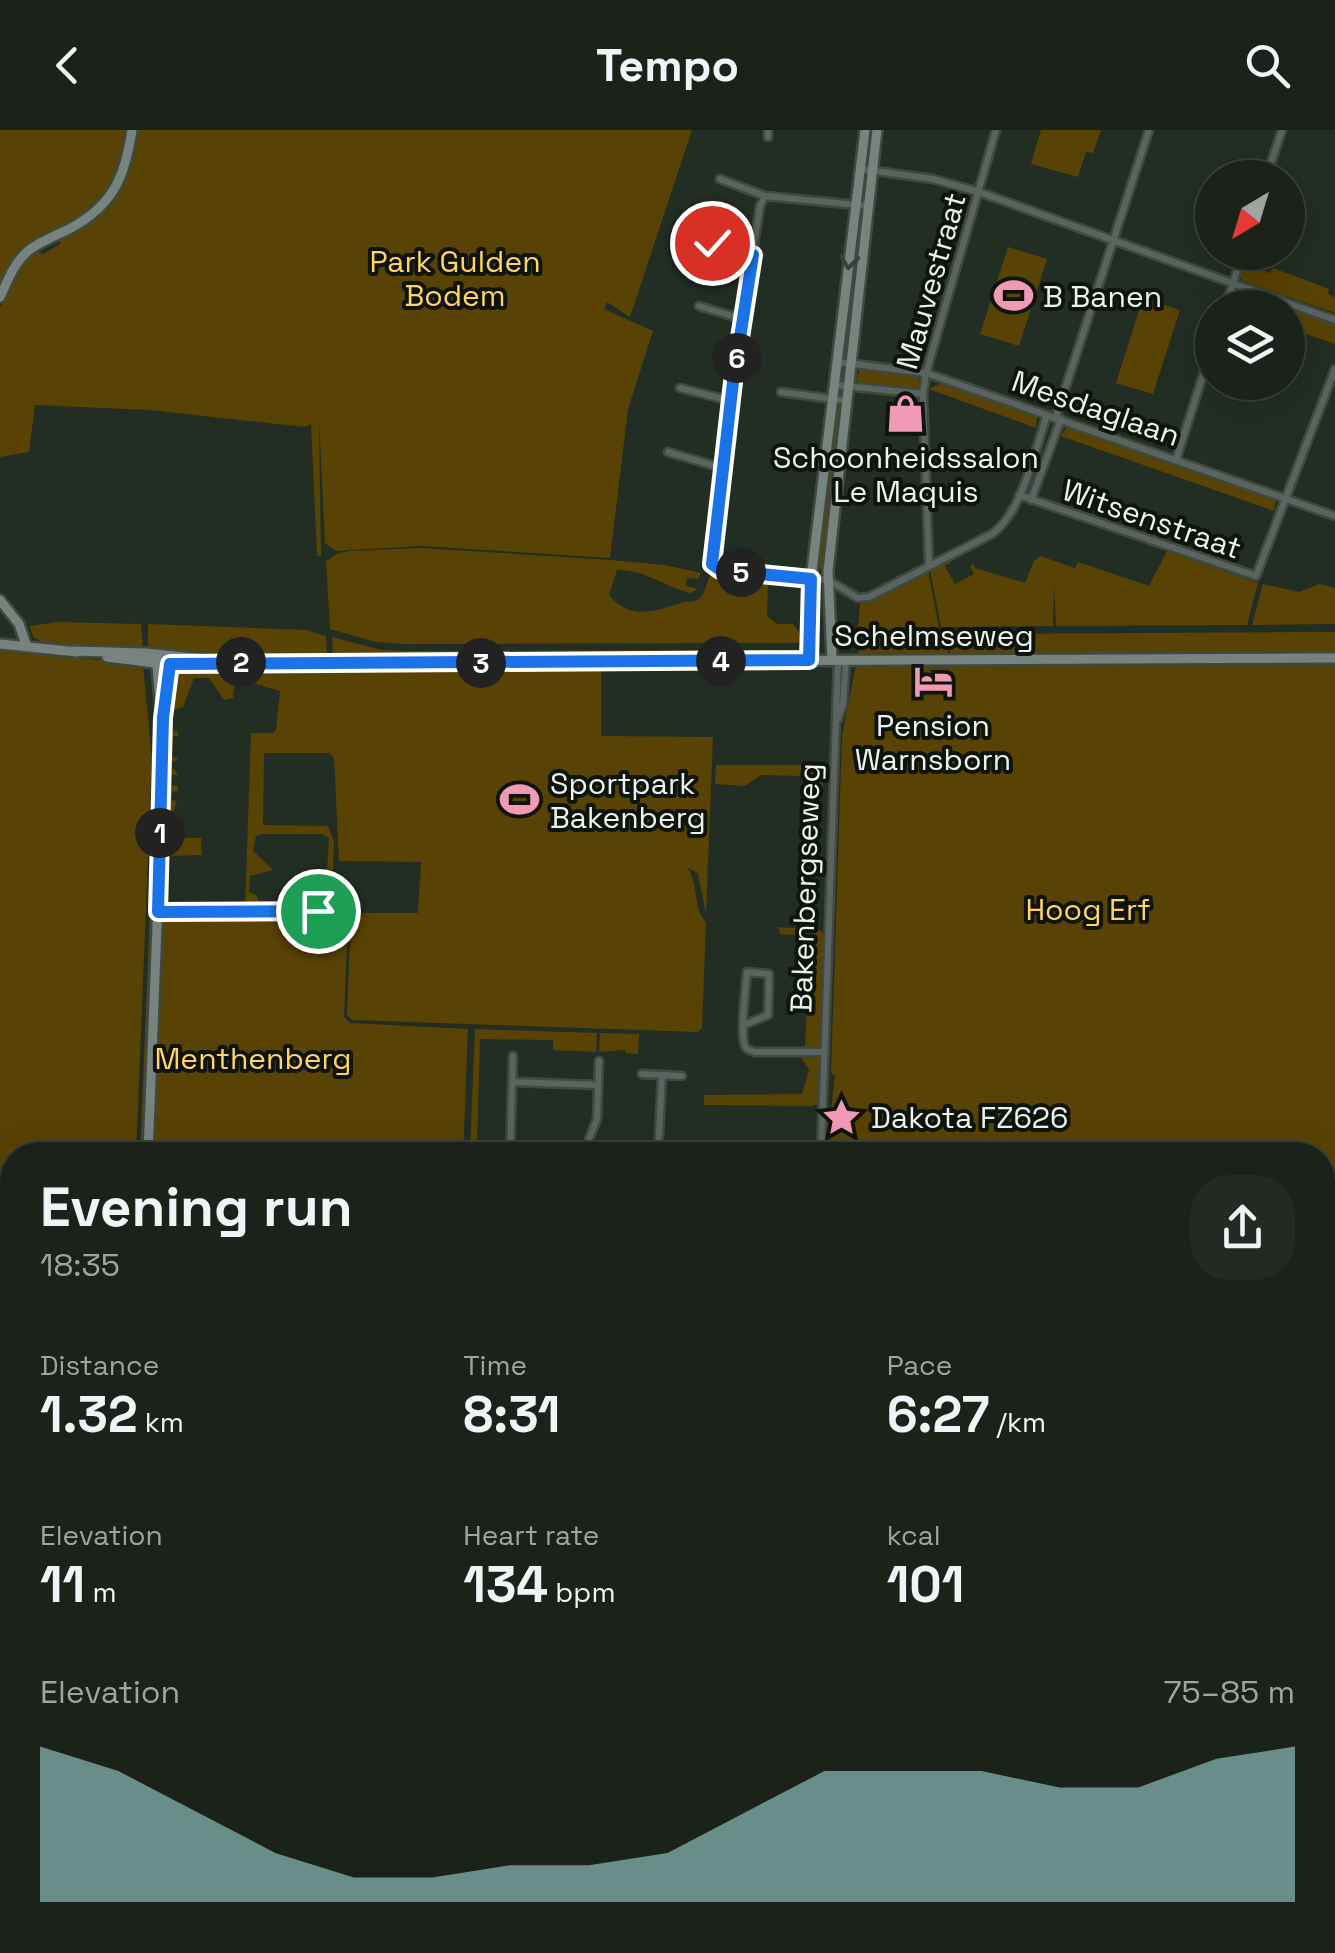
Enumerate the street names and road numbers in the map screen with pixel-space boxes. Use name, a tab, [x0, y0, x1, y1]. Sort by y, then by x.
street label: Mauvestraat	[887, 188, 975, 374]
street label: Mesdaglaan	[1007, 361, 1185, 455]
street label: Witsenstraat	[1057, 470, 1247, 568]
street label: Schelmseweg	[834, 616, 1034, 655]
street label: Bakenbergseweg	[781, 763, 829, 1013]

